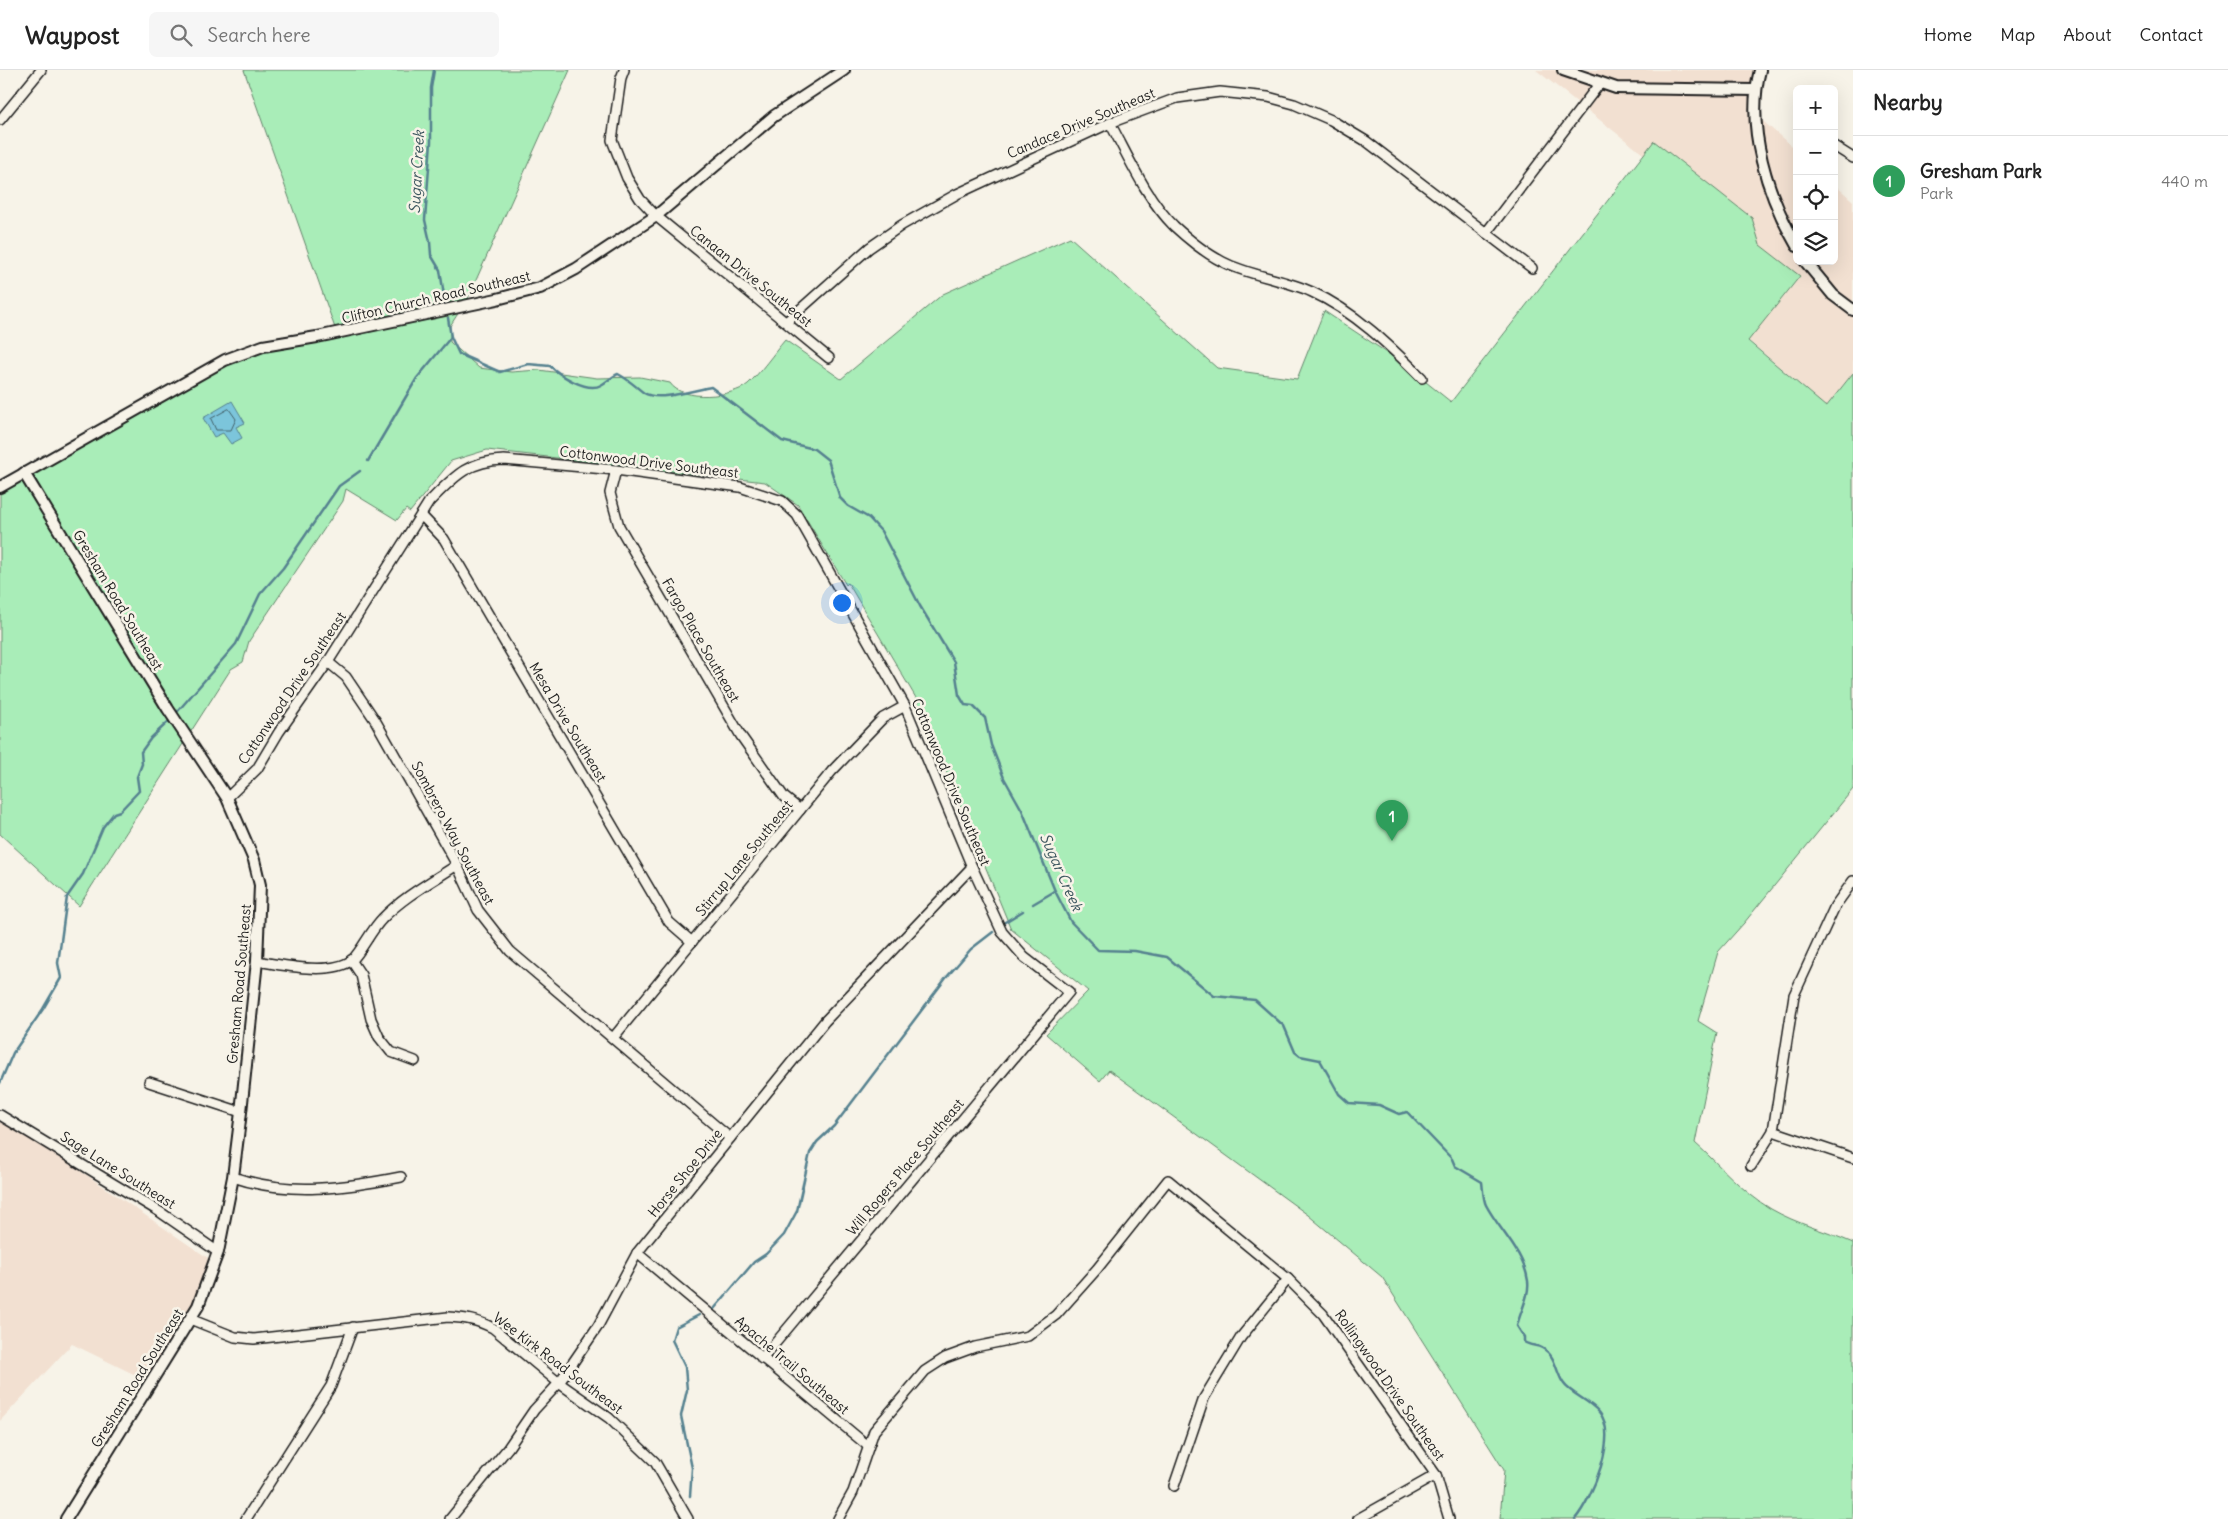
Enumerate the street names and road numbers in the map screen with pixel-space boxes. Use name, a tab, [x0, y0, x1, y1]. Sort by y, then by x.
street label: Candace Drive Southeast	[1004, 84, 1158, 162]
street label: Canaan Drive Southeast	[686, 221, 816, 331]
street label: Clifton Church Road Southeast	[340, 266, 532, 327]
street label: Cottonwood Drive Southeast	[558, 442, 740, 482]
street label: Gresham Road Southeast	[69, 527, 167, 674]
street label: Fargo Place Southeast	[658, 575, 744, 705]
street label: Cottonwood Drive Southeast	[234, 608, 350, 768]
street label: Mesa Drive Southeast	[525, 659, 611, 785]
street label: Cottonwood Drive Southeast	[908, 696, 995, 869]
street label: Sombrero Way Southeast	[407, 758, 499, 908]
street label: Stirrup Lane Southeast	[692, 796, 797, 920]
street label: Gresham Road Southeast	[223, 903, 255, 1065]
street label: Will Rogers Place Southeast	[842, 1095, 968, 1239]
street label: Horse Shoe Drive	[644, 1125, 726, 1221]
street label: Sage Lane Southeast	[57, 1127, 179, 1213]
street label: Gresham Road Southeast	[87, 1305, 187, 1451]
street label: Rollingwood Drive Southeast	[1331, 1306, 1449, 1464]
street label: Wee Kirk Road Southeast	[489, 1308, 627, 1418]
street label: Apache Trail Southeast	[731, 1312, 853, 1418]

